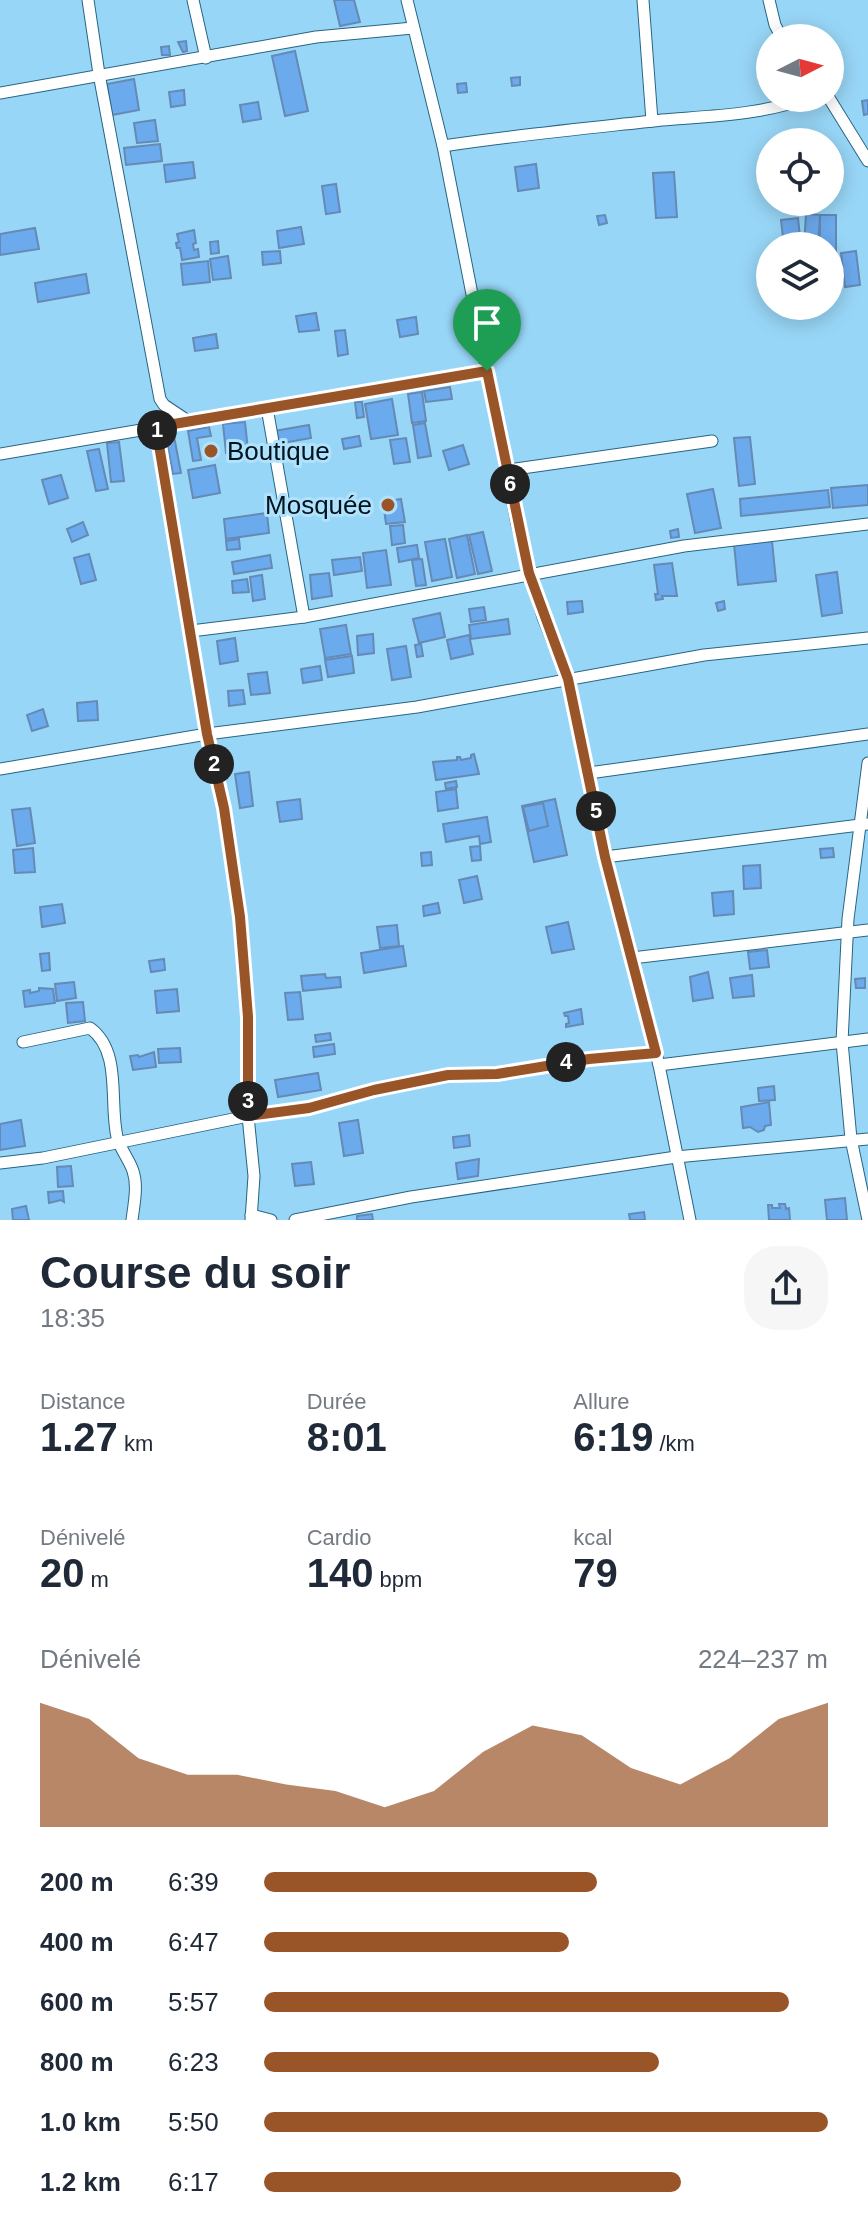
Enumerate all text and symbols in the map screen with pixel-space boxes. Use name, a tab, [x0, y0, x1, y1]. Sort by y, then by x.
north arrow	[756, 24, 844, 112]
map controls	[756, 24, 844, 320]
button: locate	[756, 128, 844, 216]
button: layers	[756, 232, 844, 320]
pin	[453, 289, 521, 371]
icon: arrive	[465, 301, 509, 345]
pin: 1	[137, 410, 177, 450]
text: 1	[151, 417, 163, 442]
place label: Boutique	[227, 436, 330, 466]
marker: Boutique	[202, 442, 220, 460]
pin: 6	[490, 464, 530, 504]
text: 6	[504, 471, 516, 496]
place label: Mosquée	[265, 490, 372, 520]
marker: Mosquée	[379, 496, 397, 514]
pin: 2	[194, 744, 234, 784]
text: 2	[208, 751, 220, 776]
pin: 5	[576, 791, 616, 831]
text: 5	[590, 798, 602, 823]
pin: 4	[546, 1042, 586, 1082]
text: 4	[560, 1049, 572, 1074]
pin: 3	[228, 1081, 268, 1121]
text: 3	[242, 1088, 254, 1113]
button: share	[744, 1246, 828, 1330]
text: Course du soir	[40, 1248, 351, 1297]
text: 18:35	[40, 1303, 105, 1333]
text: Distance	[40, 1389, 126, 1414]
text: Durée	[307, 1389, 367, 1414]
text: Allure	[573, 1389, 630, 1414]
text: 1.27	[40, 1415, 118, 1459]
text: 8:01	[307, 1415, 387, 1459]
text: 6:19	[573, 1415, 653, 1459]
text: km	[118, 1431, 153, 1456]
text: /km	[653, 1431, 695, 1456]
text: Dénivelé	[40, 1525, 126, 1550]
text: Cardio	[307, 1525, 371, 1550]
text: kcal	[573, 1525, 612, 1550]
text: 20	[40, 1551, 85, 1595]
text: 140	[307, 1551, 373, 1595]
text: 79	[573, 1551, 618, 1595]
text: m	[85, 1567, 109, 1592]
text: bpm	[373, 1567, 422, 1592]
text: Dénivelé	[40, 1644, 141, 1674]
text: 224–237 m	[698, 1644, 828, 1674]
text: 200 m	[40, 1867, 114, 1897]
text: 6:39	[168, 1867, 219, 1897]
text: 400 m	[40, 1927, 114, 1957]
text: 6:47	[168, 1927, 219, 1957]
text: 600 m	[40, 1987, 114, 2017]
text: 5:57	[168, 1987, 219, 2017]
text: 800 m	[40, 2047, 114, 2077]
text: 6:23	[168, 2047, 219, 2077]
text: 1.0 km	[40, 2107, 121, 2137]
text: 5:50	[168, 2107, 219, 2137]
text: 1.2 km	[40, 2167, 121, 2197]
text: 6:17	[168, 2167, 219, 2197]

